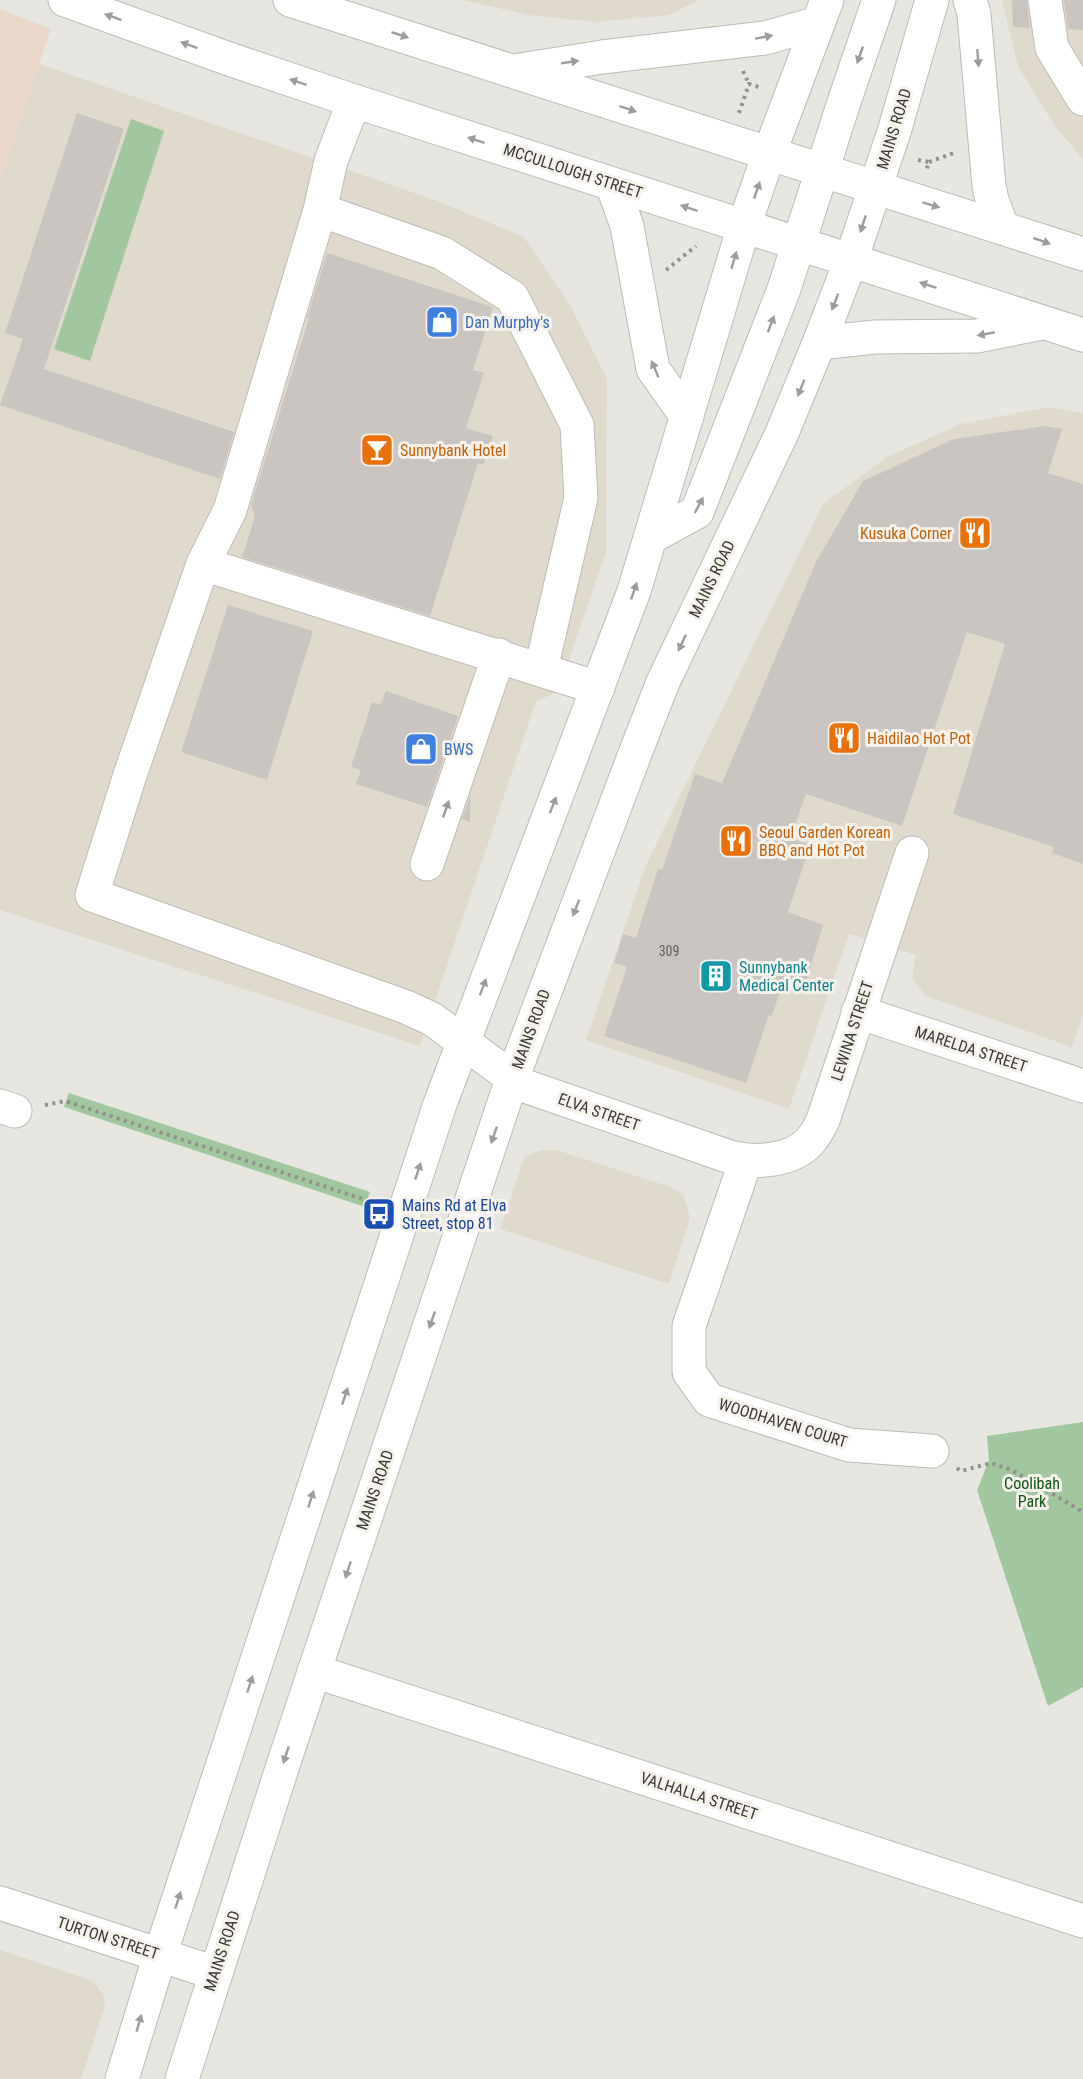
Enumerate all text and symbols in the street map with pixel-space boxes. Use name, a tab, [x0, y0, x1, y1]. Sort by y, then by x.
one-way arrow	[103, 12, 121, 22]
one-way arrow	[391, 31, 409, 40]
one-way arrow	[754, 33, 773, 42]
one-way arrow	[180, 39, 198, 49]
one-way arrow	[855, 46, 865, 64]
one-way arrow	[973, 49, 983, 68]
one-way arrow	[561, 58, 580, 67]
one-way arrow	[289, 77, 307, 86]
street label: MAINS ROAD	[873, 86, 915, 172]
one-way arrow	[619, 104, 637, 114]
one-way arrow	[467, 135, 485, 144]
street label: MCCULLOUGH STREET	[501, 140, 645, 202]
one-way arrow	[752, 181, 762, 199]
one-way arrow	[922, 201, 940, 210]
one-way arrow	[680, 203, 698, 213]
one-way arrow	[858, 215, 867, 233]
one-way arrow	[1033, 236, 1051, 246]
one-way arrow	[730, 251, 739, 269]
one-way arrow	[919, 280, 937, 289]
one-way arrow	[830, 293, 840, 311]
shop icon: Dan Murphy's	[424, 304, 460, 340]
place label: Dan Murphy's	[465, 313, 550, 332]
one-way arrow	[766, 315, 776, 333]
one-way arrow	[976, 330, 995, 339]
one-way arrow	[650, 359, 660, 377]
one-way arrow	[796, 379, 805, 397]
bar icon: Sunnybank Hotel	[359, 432, 395, 468]
place label: Sunnybank Hotel	[400, 441, 506, 460]
one-way arrow	[693, 496, 703, 514]
restaurant icon: Kusuka Corner	[957, 515, 993, 551]
place label: Kusuka Corner	[860, 524, 952, 543]
street label: MAINS ROAD	[685, 537, 739, 621]
one-way arrow	[629, 582, 639, 600]
one-way arrow	[677, 634, 686, 651]
restaurant icon: Haidilao Hot Pot	[826, 720, 862, 756]
place label: Haidilao Hot Pot	[867, 729, 971, 748]
shop icon: BWS	[403, 731, 439, 767]
place label: BWS	[444, 740, 473, 759]
one-way arrow	[549, 796, 559, 814]
one-way arrow	[442, 800, 451, 818]
restaurant icon: Seoul Garden Korean BBQ and Hot Pot	[718, 823, 754, 859]
place label: Seoul Garden Korean BBQ and Hot Pot	[759, 823, 891, 860]
one-way arrow	[571, 900, 581, 918]
house number: 309	[659, 943, 679, 959]
building icon: Sunnybank Medical Center	[698, 958, 734, 994]
place label: Sunnybank Medical Center	[739, 958, 834, 995]
one-way arrow	[479, 978, 489, 996]
street label: LEWINA STREET	[827, 979, 877, 1083]
street label: MAINS ROAD	[508, 986, 554, 1072]
street label: MARELDA STREET	[912, 1022, 1030, 1076]
street label: ELVA STREET	[556, 1089, 642, 1135]
one-way arrow	[488, 1126, 498, 1144]
one-way arrow	[414, 1162, 424, 1180]
bus stop icon: Mains Rd at Elva Street, stop 81	[361, 1196, 397, 1232]
place label: Mains Rd at Elva Street, stop 81	[402, 1196, 506, 1233]
one-way arrow	[426, 1311, 436, 1329]
one-way arrow	[341, 1387, 350, 1405]
street label: WOODHAVEN COURT	[716, 1394, 850, 1452]
street label: MAINS ROAD	[352, 1447, 398, 1533]
park label: Coolibah Park	[1004, 1474, 1060, 1511]
one-way arrow	[307, 1490, 317, 1508]
one-way arrow	[343, 1561, 352, 1579]
one-way arrow	[246, 1675, 255, 1693]
one-way arrow	[281, 1746, 290, 1764]
street label: VALHALLA STREET	[638, 1768, 760, 1824]
one-way arrow	[174, 1891, 184, 1909]
street label: MAINS ROAD	[200, 1908, 244, 1994]
street label: TURTON STREET	[55, 1913, 161, 1963]
one-way arrow	[135, 2014, 144, 2032]

